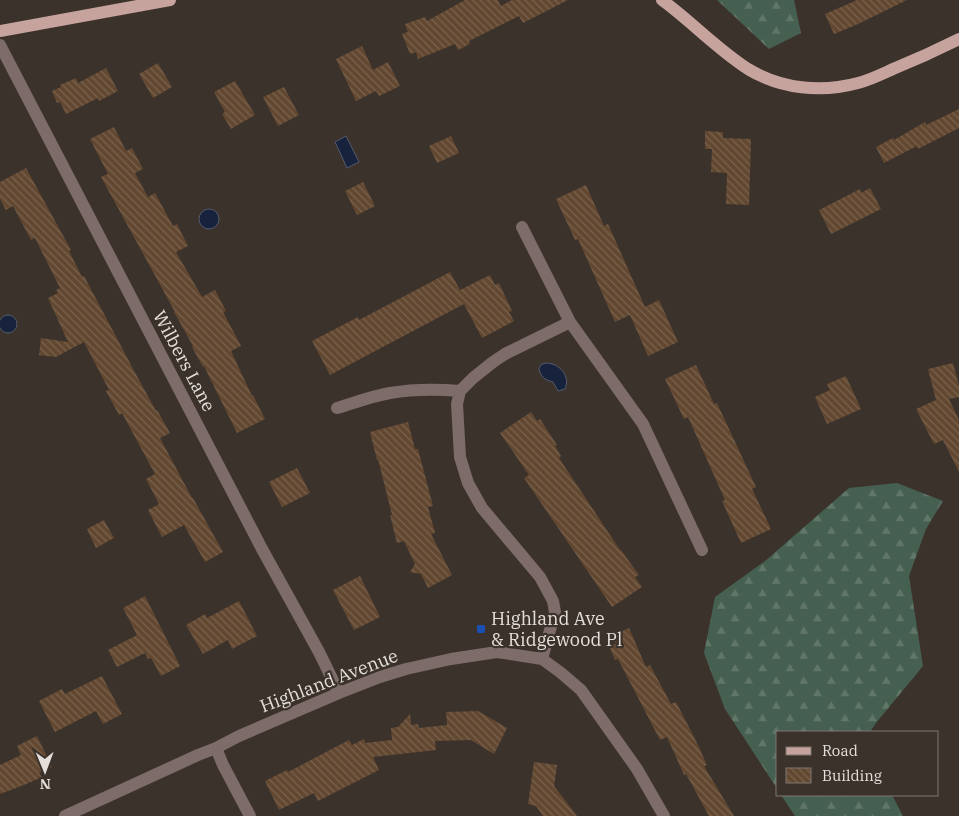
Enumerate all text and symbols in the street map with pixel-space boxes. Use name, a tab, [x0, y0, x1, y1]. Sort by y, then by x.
street label: Wilbers Lane	[148, 306, 221, 415]
place label: Highland Ave & Ridgewood Pl	[491, 607, 622, 651]
marker: Highland Ave & Ridgewood Pl	[475, 623, 487, 635]
street label: Highland Avenue	[257, 644, 401, 717]
legend	[776, 731, 939, 796]
text: Road	[822, 741, 858, 760]
north arrow	[20, 746, 70, 796]
text: Building	[822, 766, 882, 785]
text: N	[40, 775, 51, 793]

